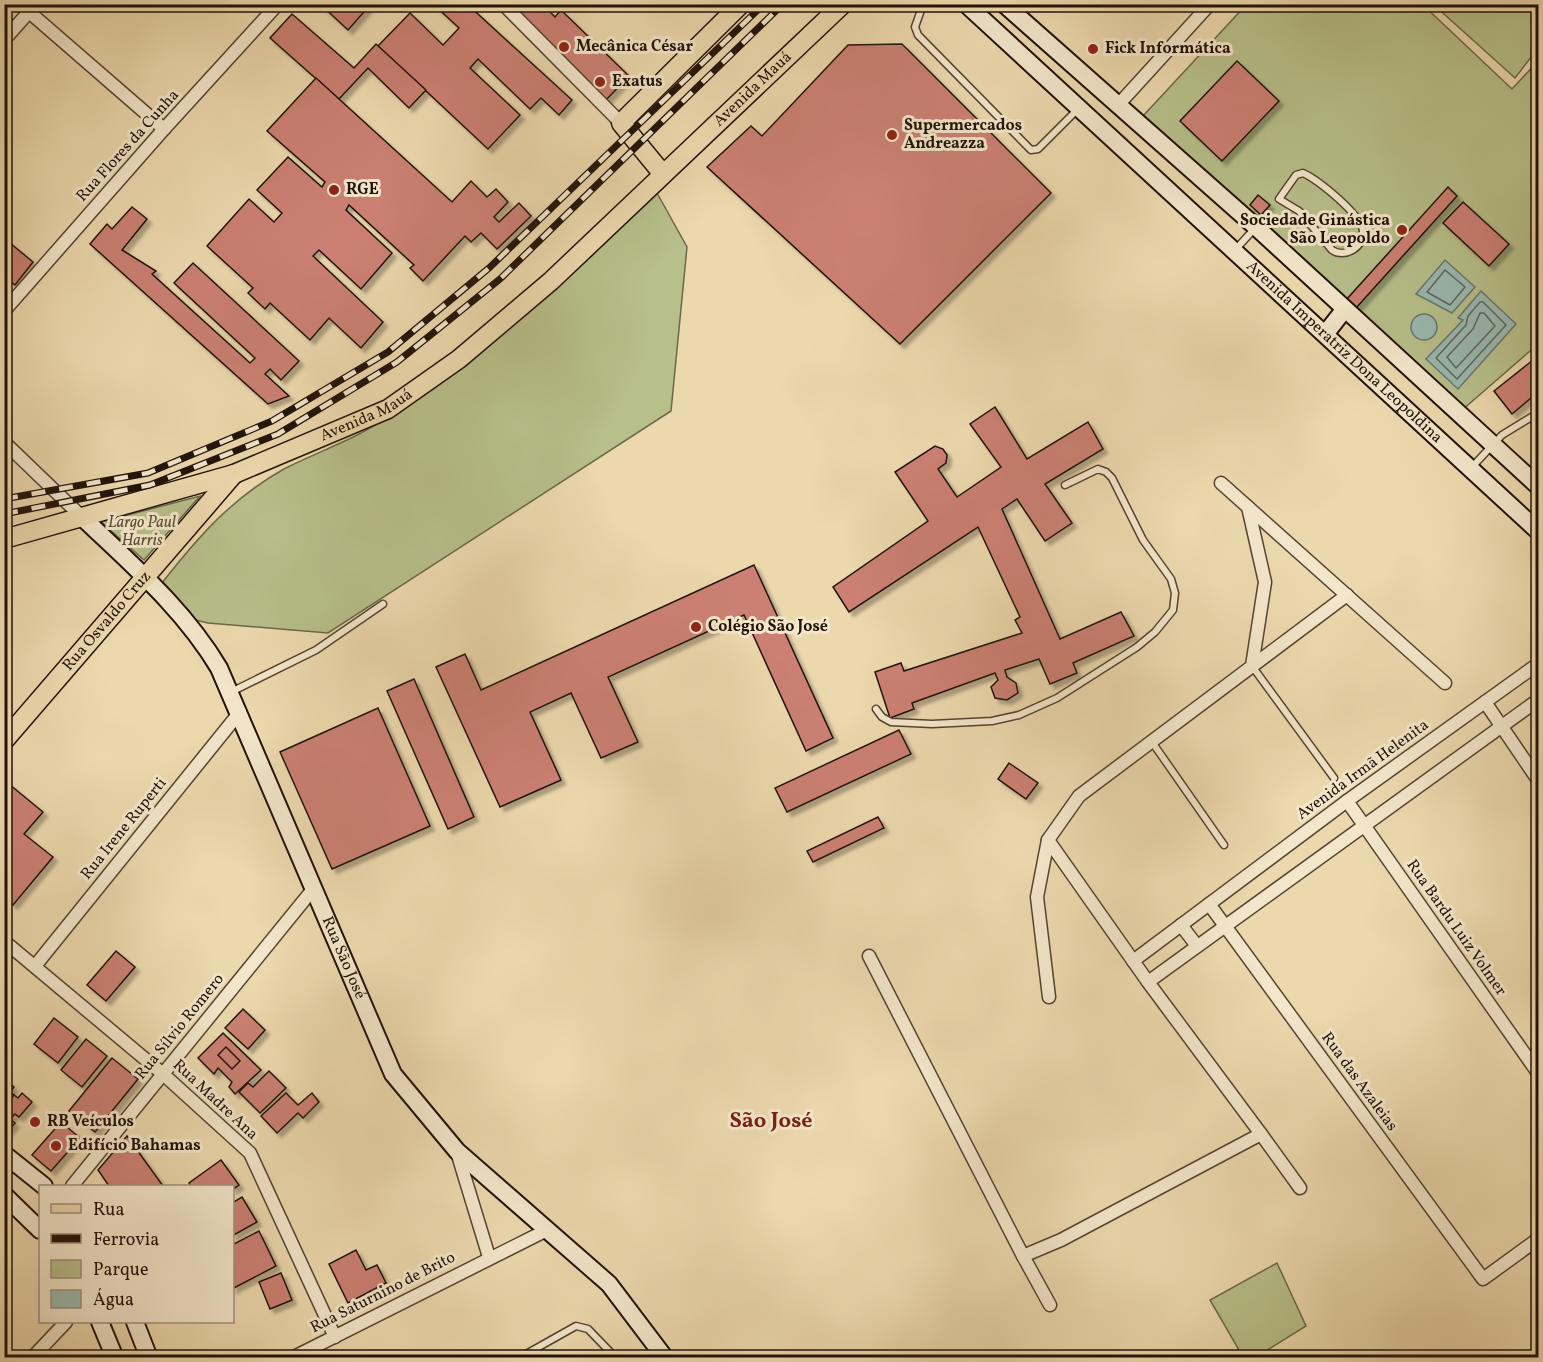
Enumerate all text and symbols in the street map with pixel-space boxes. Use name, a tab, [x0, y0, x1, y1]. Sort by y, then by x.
place label: Mecânica César	[576, 36, 693, 58]
place label: Fick Informática	[1105, 38, 1231, 60]
marker: Mecânica César	[557, 40, 571, 54]
marker: Fick Informática	[1086, 42, 1100, 56]
street label: Avenida Mauá	[709, 47, 797, 132]
place label: Exatus	[612, 71, 663, 93]
marker: Exatus	[593, 75, 607, 89]
street label: Rua Flores da Cunha	[71, 85, 185, 207]
place label: Supermercados Andreazza	[904, 115, 1022, 155]
marker: Supermercados Andreazza	[885, 128, 899, 142]
place label: RGE	[346, 179, 379, 201]
marker: RGE	[327, 183, 341, 197]
place label: Sociedade Ginástica São Leopoldo	[1240, 210, 1390, 250]
marker: Sociedade Ginástica São Leopoldo	[1395, 223, 1409, 237]
street label: Avenida Imperatriz Dona Leopoldina	[1241, 256, 1447, 448]
street label: Avenida Mauá	[317, 384, 417, 447]
park label: Largo Paul Harris	[108, 512, 176, 552]
street label: Rua Osvaldo Cruz	[58, 567, 156, 676]
place label: Colégio São José	[708, 616, 828, 638]
marker: Colégio São José	[689, 620, 703, 634]
street label: Avenida Irmã Helenita	[1292, 715, 1434, 825]
street label: Rua Irene Ruperti	[76, 773, 172, 885]
street label: Rua Bardu Luiz Volmer	[1401, 855, 1512, 1001]
street label: Rua São José	[316, 913, 371, 1003]
street label: Rua Sílvio Romero	[130, 969, 230, 1085]
street label: Rua das Azaleias	[1316, 1028, 1402, 1136]
street label: Rua Madre Ana	[168, 1055, 262, 1145]
district label: São José	[729, 1106, 813, 1137]
place label: RB Veículos	[47, 1111, 134, 1133]
marker: RB Veículos	[28, 1115, 42, 1129]
place label: Edifício Bahamas	[68, 1135, 201, 1157]
marker: Edifício Bahamas	[49, 1139, 63, 1153]
legend	[39, 1185, 234, 1323]
text: Rua	[93, 1198, 124, 1223]
text: Ferrovia	[93, 1228, 159, 1253]
street label: Rua Saturnino de Brito	[307, 1247, 459, 1339]
text: Parque	[93, 1258, 148, 1283]
text: Água	[93, 1288, 134, 1313]

